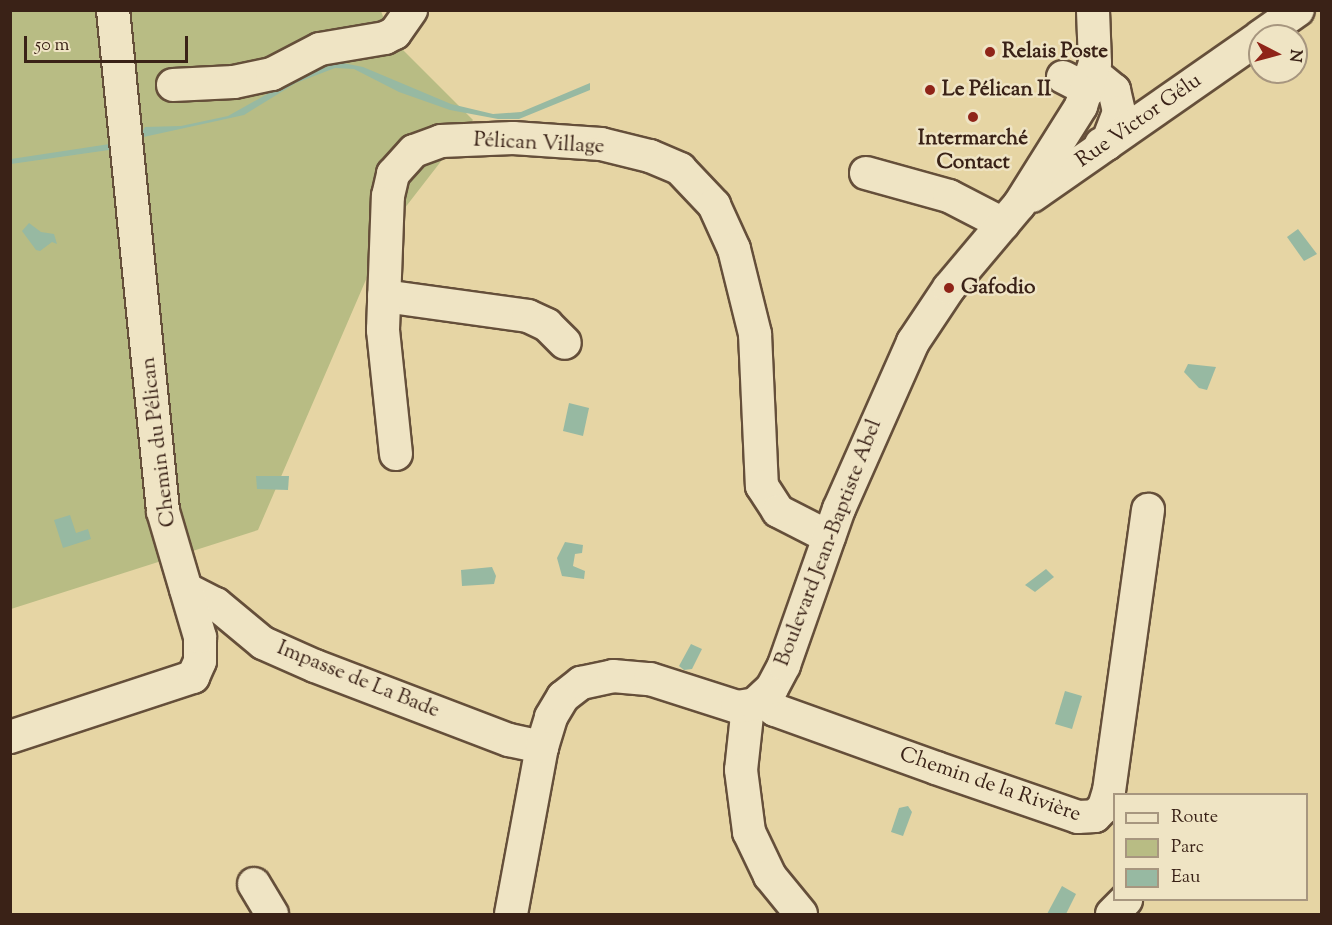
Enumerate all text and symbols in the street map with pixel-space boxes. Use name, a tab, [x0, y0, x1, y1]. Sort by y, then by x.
scale bar	[27, 24, 190, 62]
north arrow	[1248, 24, 1308, 84]
text: 50 m	[35, 33, 69, 59]
place label: Relais Poste	[1002, 39, 1108, 65]
marker: Relais Poste	[983, 45, 997, 59]
text: N	[1282, 48, 1307, 63]
street label: Rue Victor Gélu	[1071, 68, 1207, 174]
place label: Le Pélican II	[942, 77, 1051, 103]
marker: Le Pélican II	[923, 83, 937, 97]
marker: Intermarché Contact	[966, 110, 980, 124]
place label: Intermarché Contact	[918, 126, 1028, 176]
street label: Pélican Village	[473, 128, 605, 160]
place label: Gafodio	[961, 275, 1035, 301]
marker: Gafodio	[942, 281, 956, 295]
street label: Chemin du Pélican	[136, 355, 182, 529]
street label: Boulevard Jean-Baptiste Abel	[770, 416, 888, 670]
street label: Impasse de La Bade	[273, 636, 443, 724]
street label: Chemin de la Rivière	[896, 742, 1084, 828]
legend	[1113, 793, 1308, 901]
text: Route	[1171, 805, 1218, 831]
text: Parc	[1171, 835, 1204, 861]
text: Eau	[1171, 865, 1200, 891]

